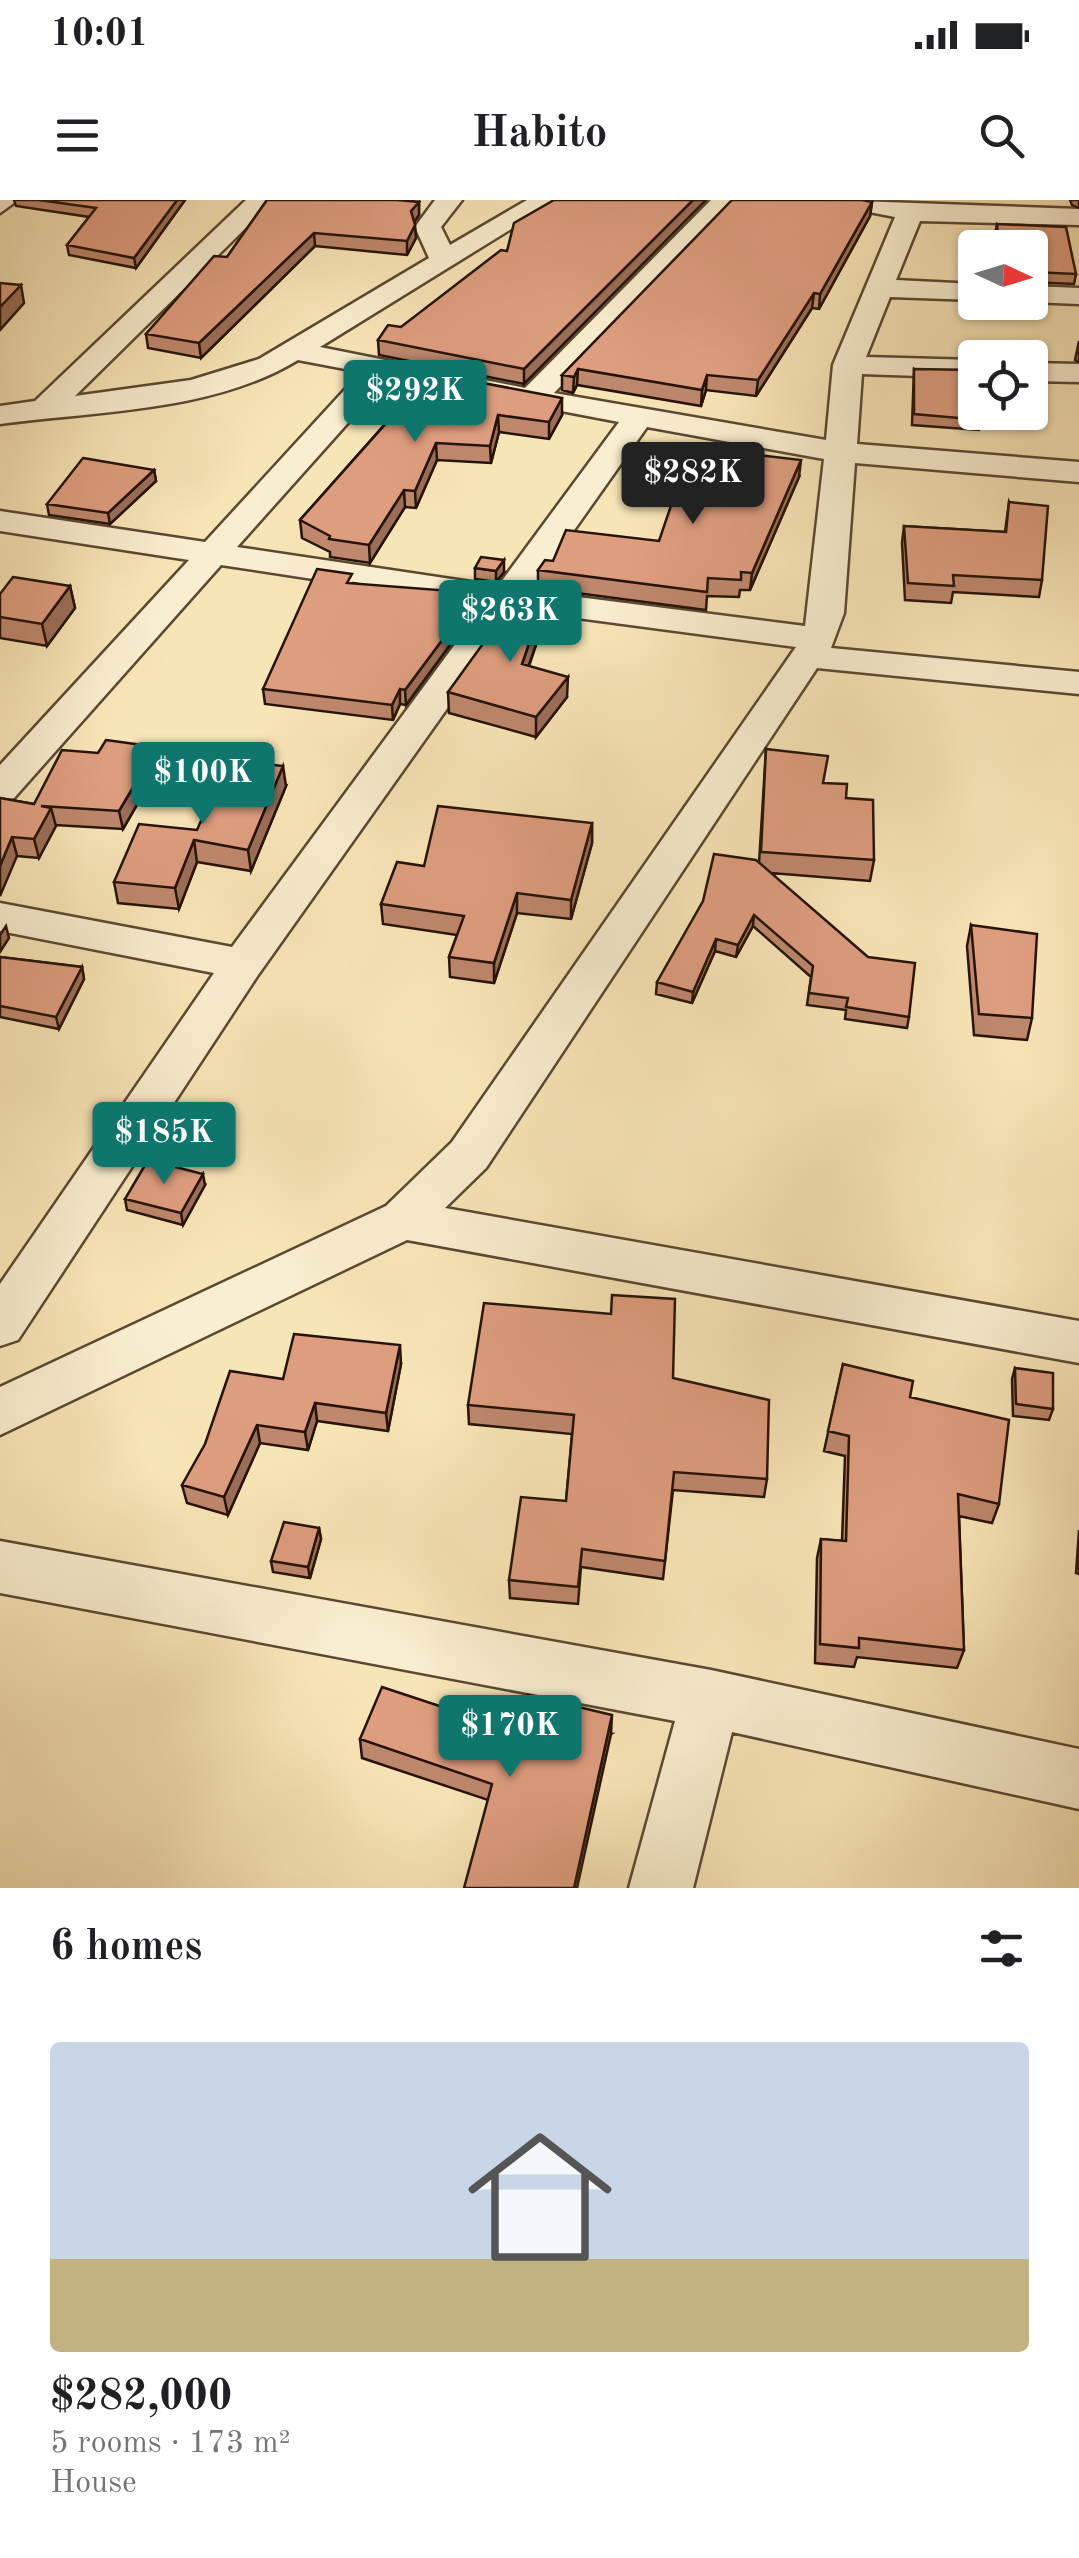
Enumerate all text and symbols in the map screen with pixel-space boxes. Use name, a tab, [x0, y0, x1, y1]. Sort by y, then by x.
text: 10:01	[50, 16, 149, 54]
icon: menu	[50, 108, 105, 163]
icon: search	[974, 108, 1029, 163]
text: Habito	[471, 112, 608, 157]
north arrow	[958, 230, 1048, 320]
map controls	[958, 230, 1048, 430]
button: locate	[958, 340, 1048, 430]
pin: $292K	[345, 360, 485, 445]
text: $292K	[366, 376, 464, 408]
pin: $282K	[623, 442, 763, 527]
text: $282K	[644, 458, 742, 490]
pin: $263K	[440, 580, 580, 665]
text: $263K	[461, 596, 559, 628]
pin: $100K	[133, 742, 273, 827]
text: $100K	[154, 758, 252, 790]
pin: $185K	[94, 1102, 234, 1187]
text: $185K	[115, 1118, 213, 1150]
pin: $170K	[440, 1695, 580, 1780]
text: $170K	[461, 1711, 559, 1743]
icon: filters	[974, 1921, 1029, 1976]
text: 6 homes	[50, 1927, 202, 1969]
icon: home	[450, 2107, 630, 2287]
text: $282,000	[50, 2377, 232, 2419]
text: 5 rooms · 173 m²	[50, 2428, 291, 2460]
text: House	[50, 2468, 137, 2500]

